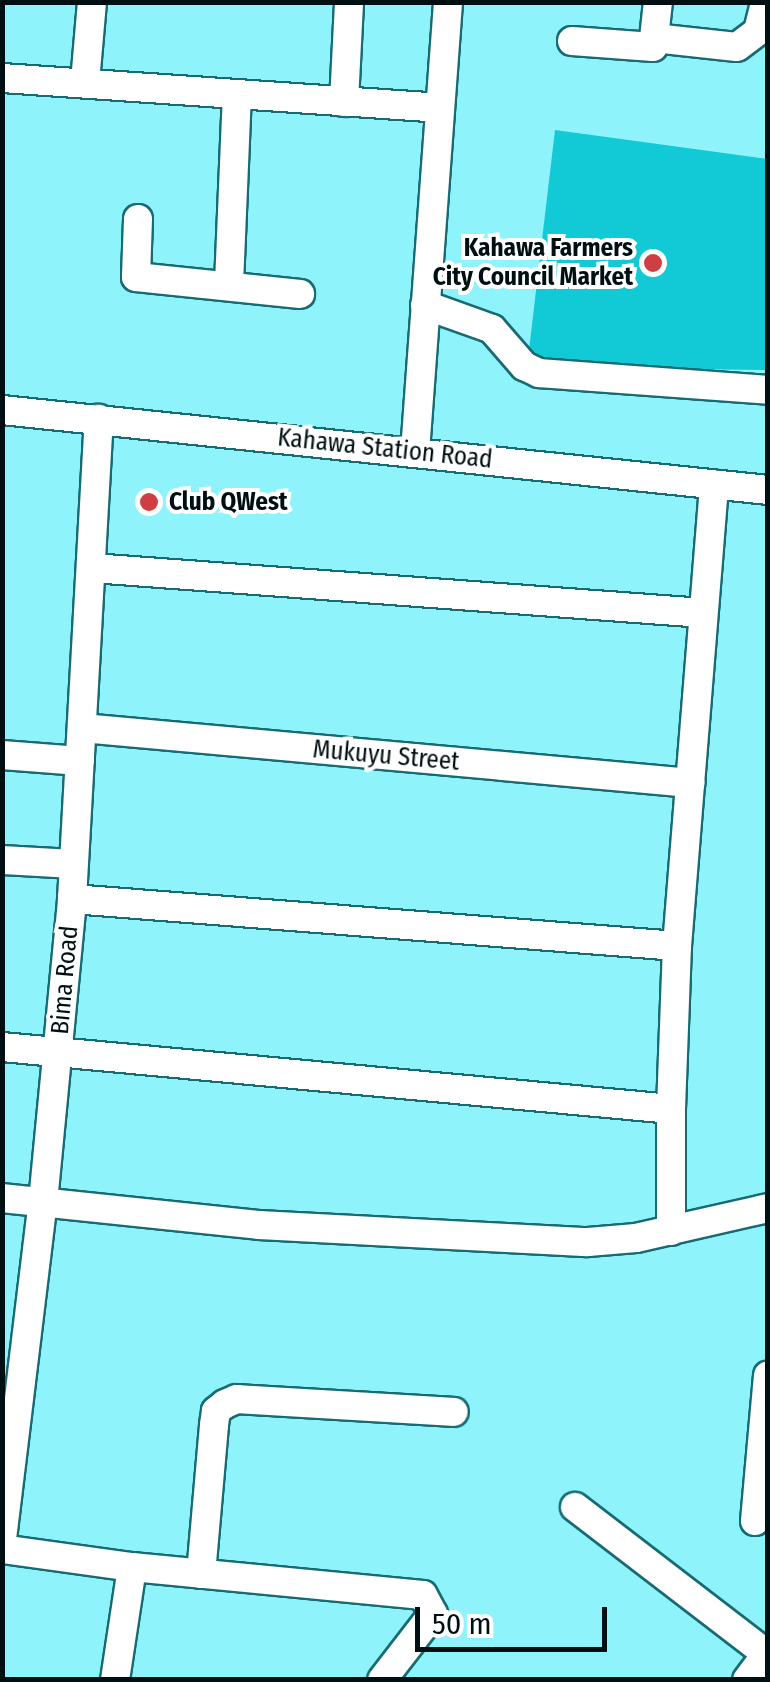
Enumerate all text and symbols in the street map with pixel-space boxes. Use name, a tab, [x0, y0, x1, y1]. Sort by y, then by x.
place label: Kahawa Farmers City Council Market	[433, 234, 633, 293]
marker: Kahawa Farmers City Council Market	[642, 252, 664, 274]
street label: Kahawa Station Road	[276, 423, 494, 475]
place label: Club QWest	[169, 487, 288, 517]
marker: Club QWest	[138, 491, 160, 513]
street label: Mukuyu Street	[311, 735, 461, 777]
street label: Bima Road	[45, 924, 85, 1036]
scale bar	[420, 1587, 612, 1649]
text: 50 m	[432, 1606, 492, 1642]

